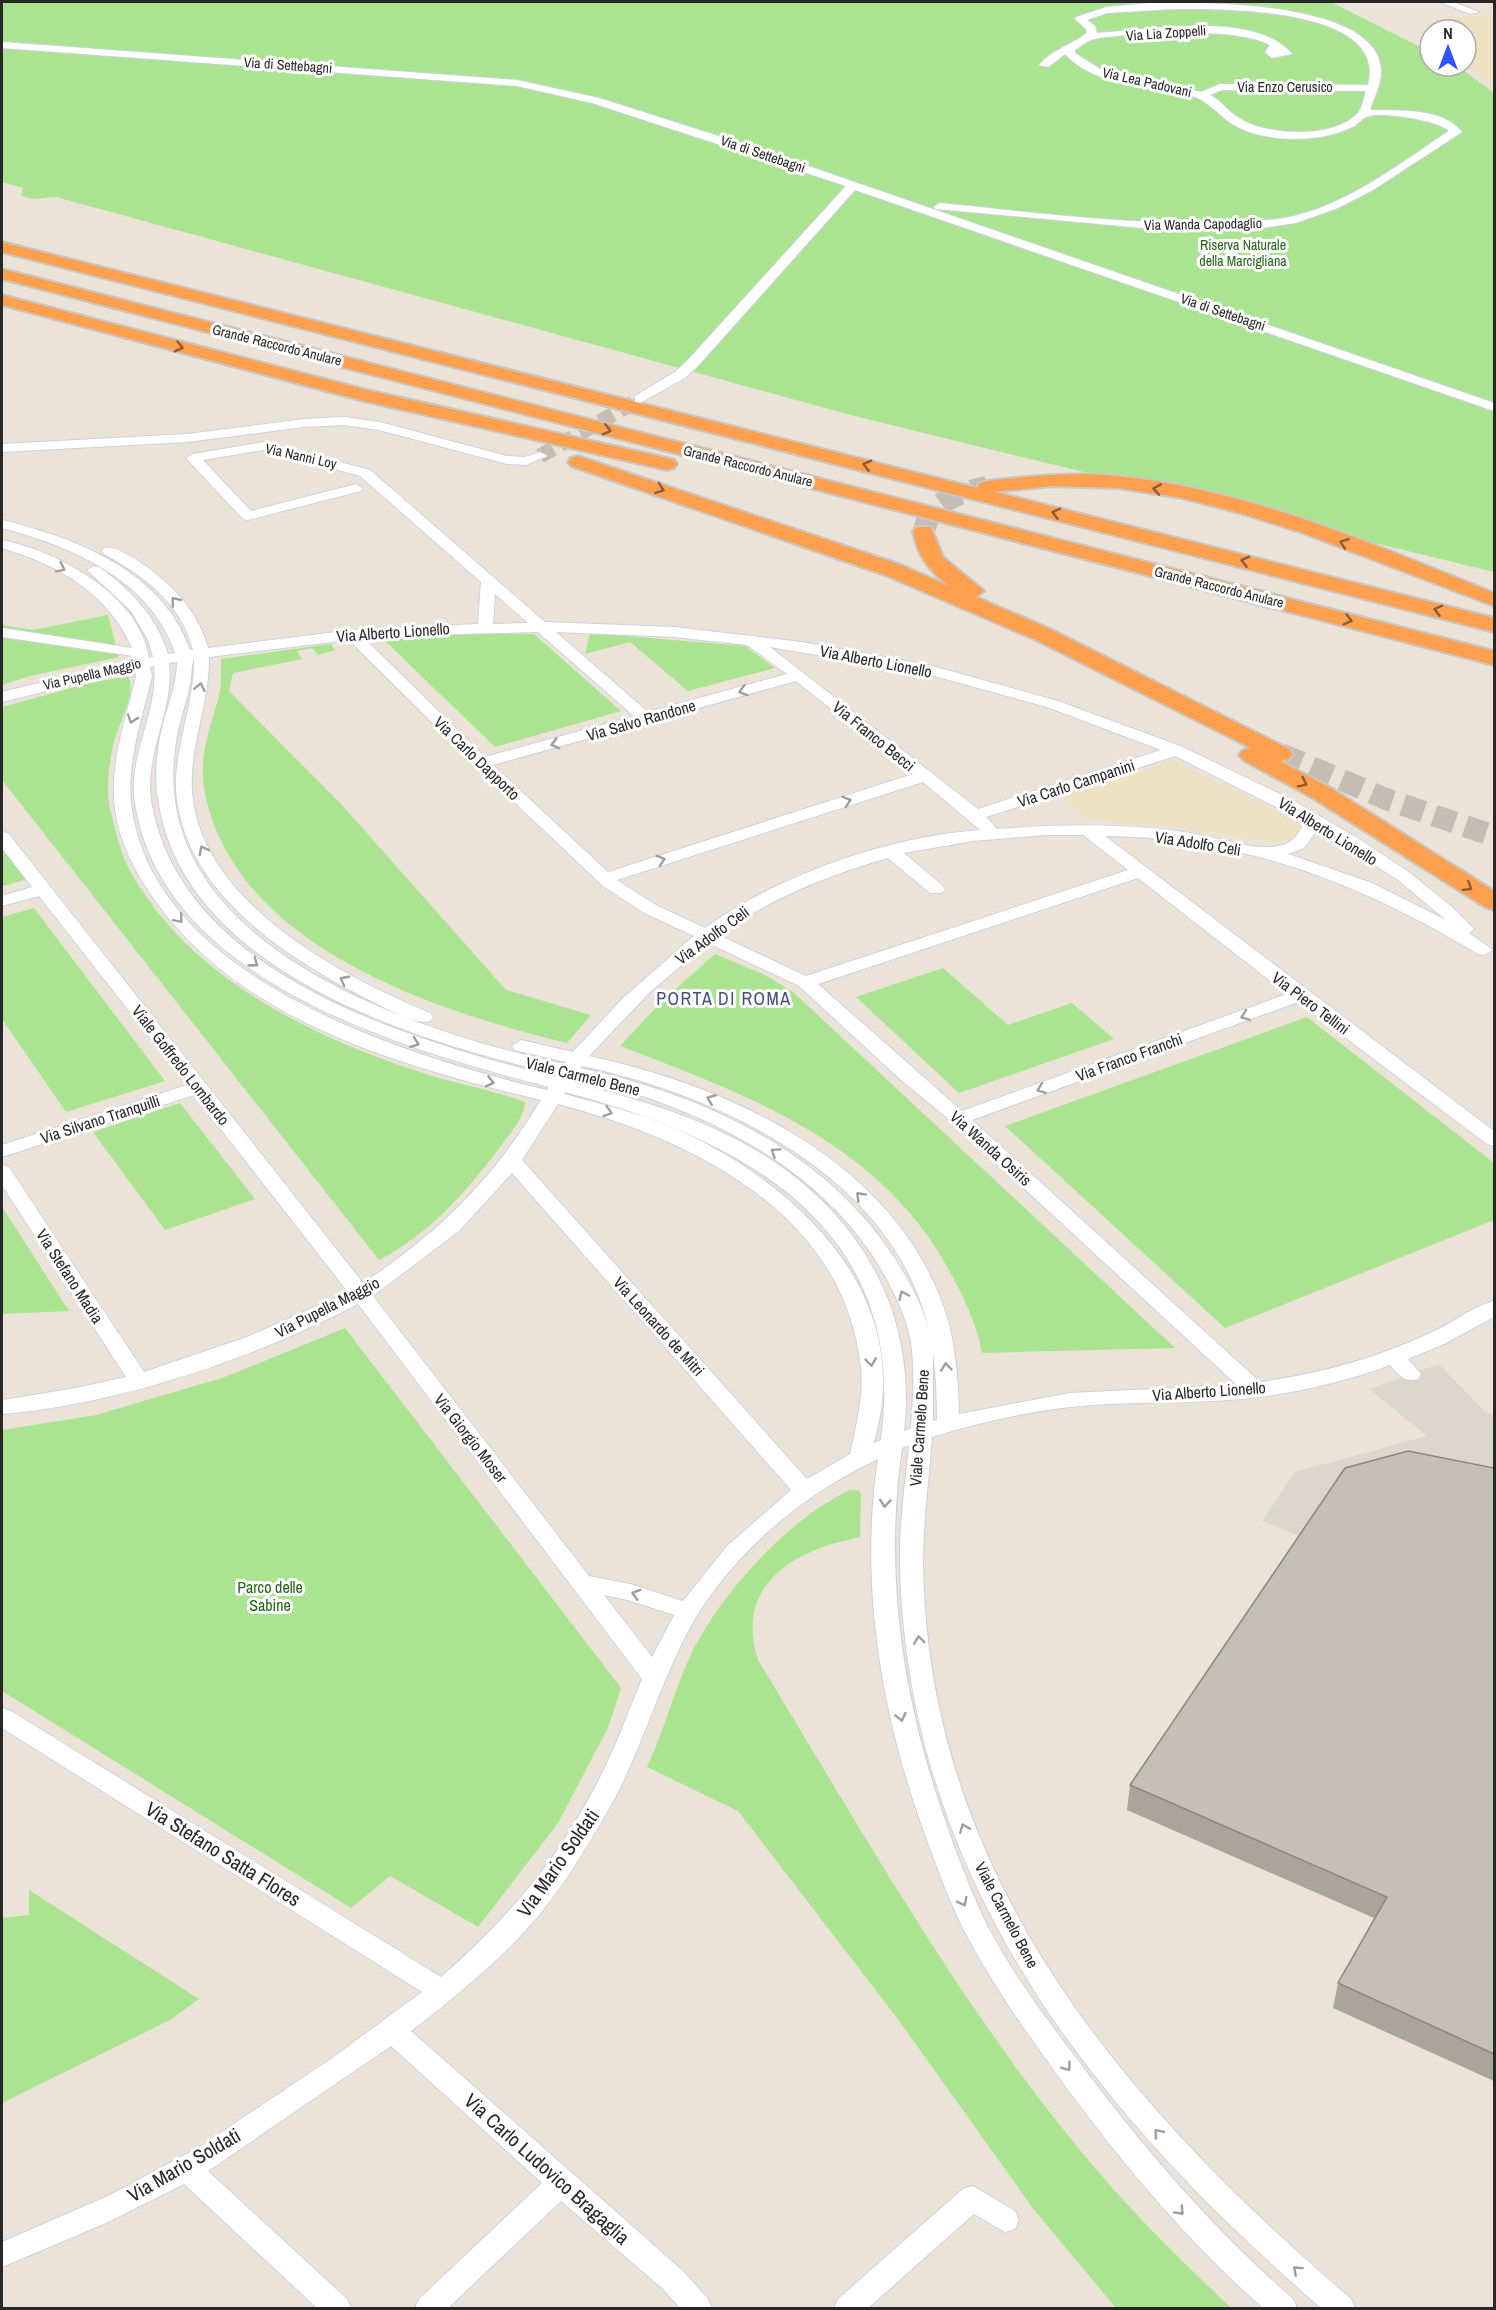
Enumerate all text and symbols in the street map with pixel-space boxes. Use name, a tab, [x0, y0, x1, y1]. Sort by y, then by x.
north arrow	[1418, 18, 1478, 78]
street label: Via Lia Zoppelli	[1125, 21, 1207, 45]
text: N	[1443, 22, 1453, 44]
street label: Via di Settebagni	[243, 53, 333, 77]
street label: Via Lea Padovani	[1101, 63, 1193, 101]
street label: Via Enzo Cerusico	[1237, 78, 1333, 96]
street label: Via di Settebagni	[718, 131, 808, 177]
street label: Via Wanda Capodaglio	[1144, 214, 1262, 234]
park label: Riserva Naturale della Marcigliana	[1199, 236, 1287, 270]
street label: Via di Settebagni	[1178, 289, 1268, 335]
street label: Grande Raccordo Anulare	[210, 320, 344, 370]
one-way arrow	[174, 339, 184, 352]
one-way arrow	[602, 422, 612, 435]
street label: Via Nanni Loy	[264, 439, 339, 473]
street label: Grande Raccordo Anulare	[681, 441, 815, 491]
one-way arrow	[862, 460, 872, 473]
one-way arrow	[654, 482, 664, 495]
one-way arrow	[1152, 483, 1162, 496]
one-way arrow	[1051, 508, 1061, 521]
one-way arrow	[1339, 538, 1350, 550]
one-way arrow	[1240, 556, 1251, 568]
one-way arrow	[54, 561, 65, 572]
street label: Grande Raccordo Anulare	[1152, 562, 1286, 612]
one-way arrow	[172, 597, 183, 608]
one-way arrow	[1433, 605, 1443, 618]
one-way arrow	[1343, 613, 1353, 626]
street label: Via Alberto Lionello	[336, 617, 450, 647]
street label: Via Alberto Lionello	[818, 639, 934, 683]
street label: Via Pupella Maggio	[41, 654, 143, 694]
one-way arrow	[193, 682, 206, 692]
one-way arrow	[738, 684, 749, 696]
street label: Via Salvo Randone	[584, 694, 698, 746]
street label: Via Franco Becci	[828, 696, 920, 776]
street label: Via Carlo Dapporto	[429, 711, 525, 805]
one-way arrow	[127, 713, 140, 724]
one-way arrow	[550, 736, 560, 749]
street label: Via Carlo Campanini	[1014, 754, 1138, 812]
one-way arrow	[1297, 776, 1308, 788]
street label: Via Alberto Lionello	[1274, 792, 1382, 870]
one-way arrow	[841, 796, 852, 808]
street label: Via Adolfo Celi	[1154, 825, 1242, 861]
one-way arrow	[199, 845, 210, 856]
one-way arrow	[655, 855, 666, 867]
one-way arrow	[1462, 880, 1472, 892]
street label: Via Adolfo Celi	[671, 901, 753, 969]
one-way arrow	[172, 912, 183, 922]
one-way arrow	[247, 956, 258, 967]
street label: Via Piero Tellini	[1268, 966, 1354, 1040]
one-way arrow	[340, 976, 350, 987]
district label: PORTA DI ROMA	[656, 986, 792, 1011]
street label: Viale Goffredo Lombardo	[127, 1000, 235, 1130]
one-way arrow	[1240, 1008, 1250, 1021]
street label: Via Franco Franchi	[1073, 1027, 1185, 1087]
one-way arrow	[409, 1036, 420, 1049]
street label: Viale Carmelo Bene	[523, 1051, 643, 1101]
one-way arrow	[485, 1075, 495, 1088]
one-way arrow	[1036, 1081, 1047, 1094]
street label: Via Silvano Tranquilli	[37, 1089, 163, 1149]
one-way arrow	[706, 1094, 717, 1106]
one-way arrow	[602, 1105, 613, 1117]
street label: Via Wanda Osiris	[945, 1105, 1037, 1191]
one-way arrow	[771, 1148, 782, 1159]
one-way arrow	[856, 1192, 867, 1202]
street label: Via Stefano Madia	[31, 1225, 109, 1328]
street label: Via Pupella Maggio	[271, 1271, 383, 1343]
street label: Via Leonardo de Mitri	[608, 1272, 710, 1380]
one-way arrow	[899, 1291, 911, 1302]
one-way arrow	[864, 1358, 877, 1367]
one-way arrow	[940, 1362, 953, 1371]
street label: Viale Carmelo Bene	[904, 1369, 934, 1487]
street label: Via Alberto Lionello	[1152, 1376, 1266, 1406]
street label: Via Giorgio Moser	[429, 1389, 513, 1487]
one-way arrow	[878, 1498, 891, 1507]
park label: Parco delle Sabine	[237, 1576, 303, 1616]
one-way arrow	[631, 1589, 642, 1601]
one-way arrow	[913, 1635, 925, 1644]
one-way arrow	[894, 1712, 907, 1722]
street label: Via Stefano Satta Flores	[140, 1795, 306, 1912]
street label: Via Mario Soldati	[510, 1803, 605, 1922]
one-way arrow	[959, 1824, 971, 1835]
street label: Viale Carmelo Bene	[970, 1858, 1044, 1972]
one-way arrow	[955, 1896, 967, 1907]
one-way arrow	[1059, 2060, 1070, 2071]
street label: Via Carlo Ludovico Bragaglia	[459, 2087, 636, 2250]
street label: Via Mario Soldati	[122, 2121, 245, 2208]
one-way arrow	[1155, 2129, 1166, 2140]
one-way arrow	[1173, 2204, 1184, 2215]
one-way arrow	[1293, 2266, 1304, 2277]

